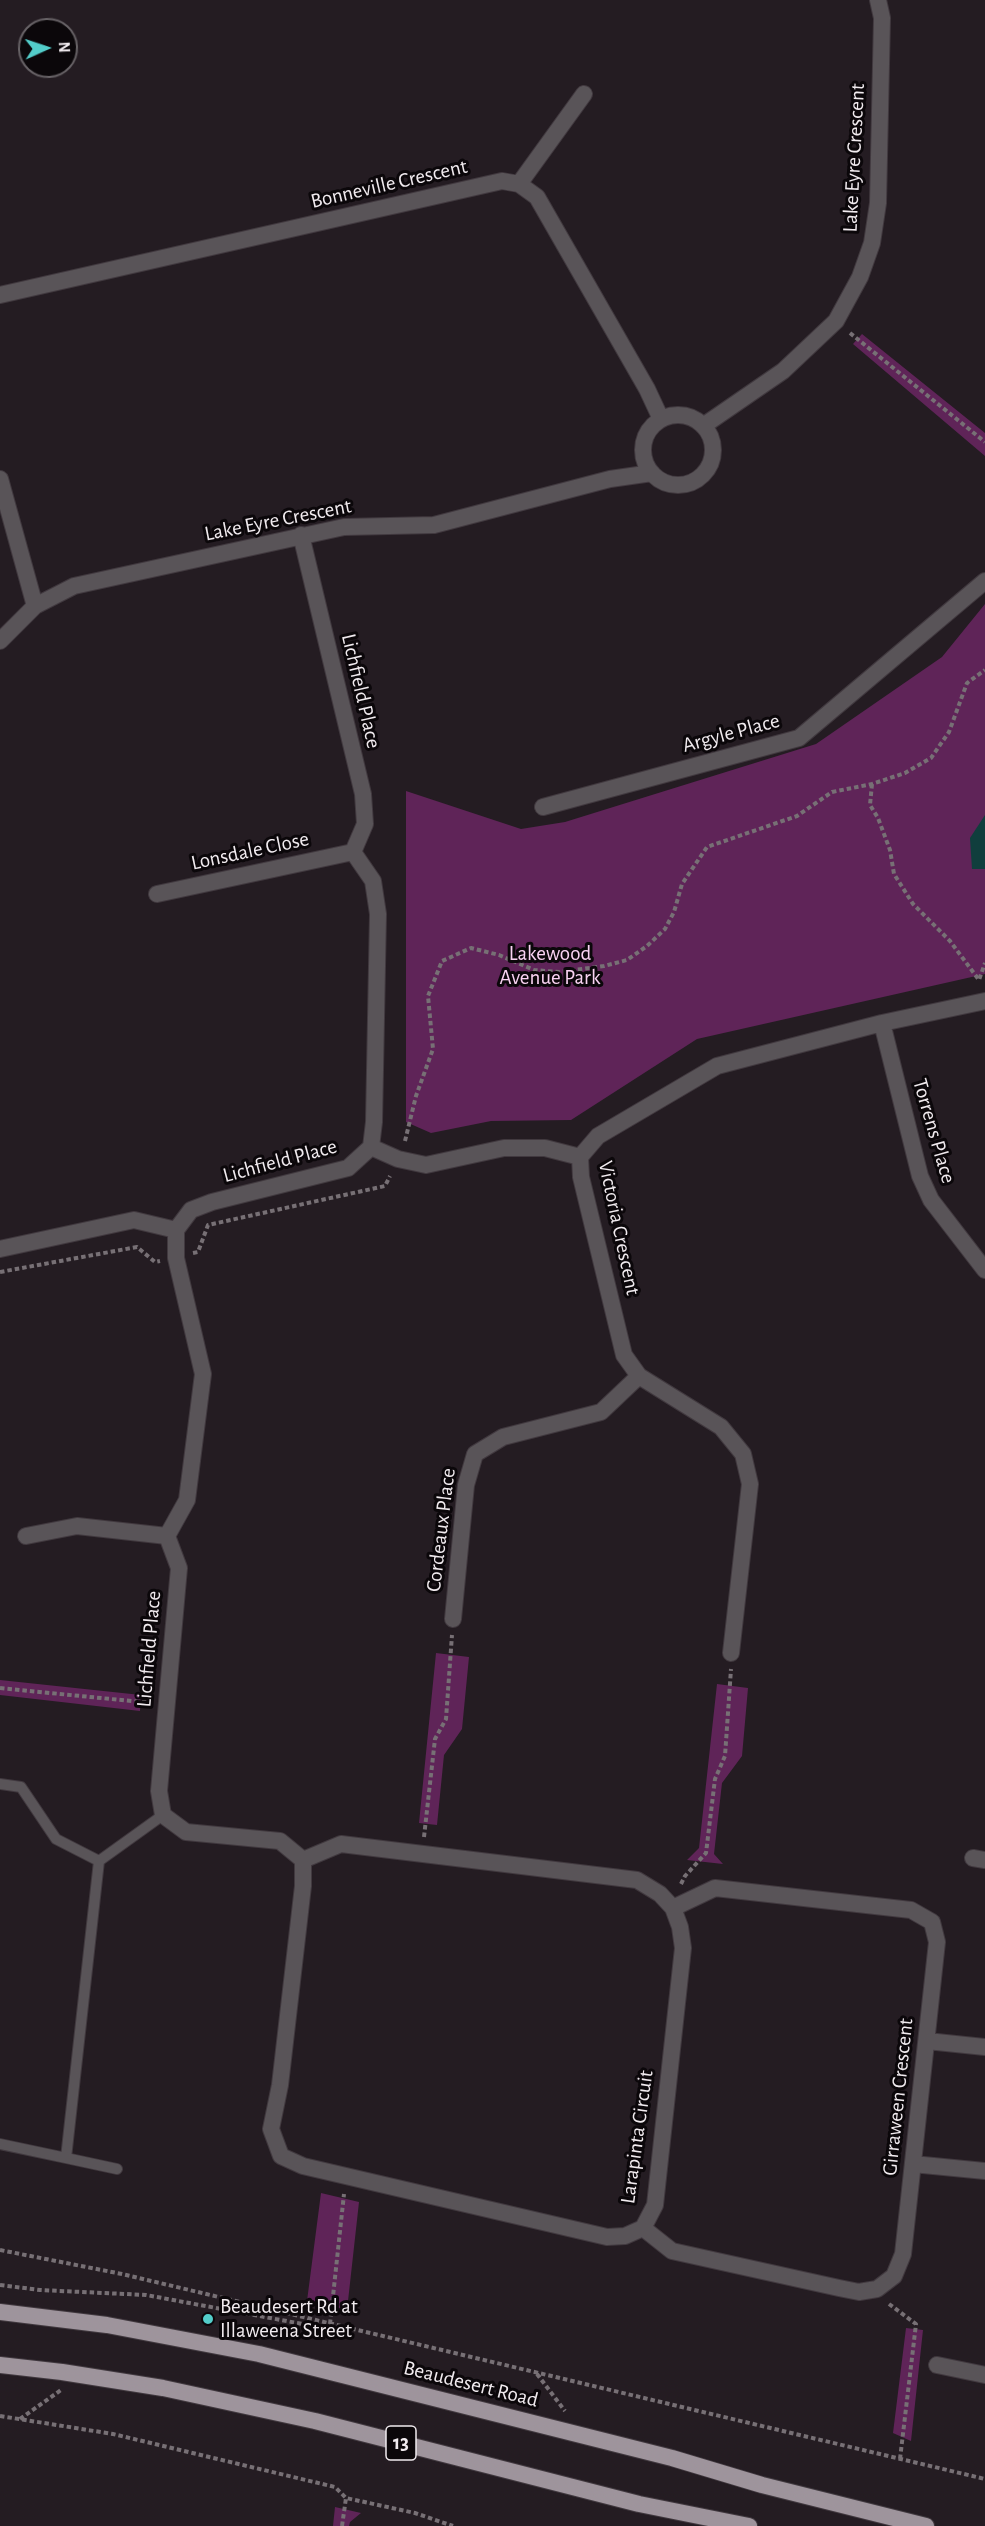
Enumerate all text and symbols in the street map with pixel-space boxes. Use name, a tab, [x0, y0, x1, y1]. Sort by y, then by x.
north arrow	[18, 18, 78, 78]
text: N	[56, 41, 72, 53]
street label: Lake Eyre Crescent	[838, 83, 870, 233]
street label: Bonneville Crescent	[308, 154, 470, 214]
street label: Lake Eyre Crescent	[202, 493, 354, 547]
street label: Lichfield Place	[336, 631, 386, 751]
street label: Argyle Place	[680, 708, 782, 758]
street label: Lonsdale Close	[189, 826, 311, 876]
park label: Lakewood Avenue Park	[500, 941, 600, 991]
street label: Torrens Place	[907, 1076, 961, 1186]
street label: Lichfield Place	[220, 1134, 340, 1188]
street label: Victoria Crescent	[592, 1159, 646, 1297]
street label: Cordeaux Place	[421, 1467, 461, 1593]
street label: Lichfield Place	[131, 1590, 167, 1708]
street label: Girraween Crescent	[877, 2017, 919, 2177]
street label: Larapinta Circuit	[615, 2069, 659, 2205]
place label: Beaudesert Rd at Illaweena Street	[220, 2294, 358, 2344]
marker: Beaudesert Rd at Illaweena Street	[201, 2312, 215, 2326]
street label: Beaudesert Road	[401, 2355, 541, 2413]
road number: 13	[386, 2426, 416, 2460]

